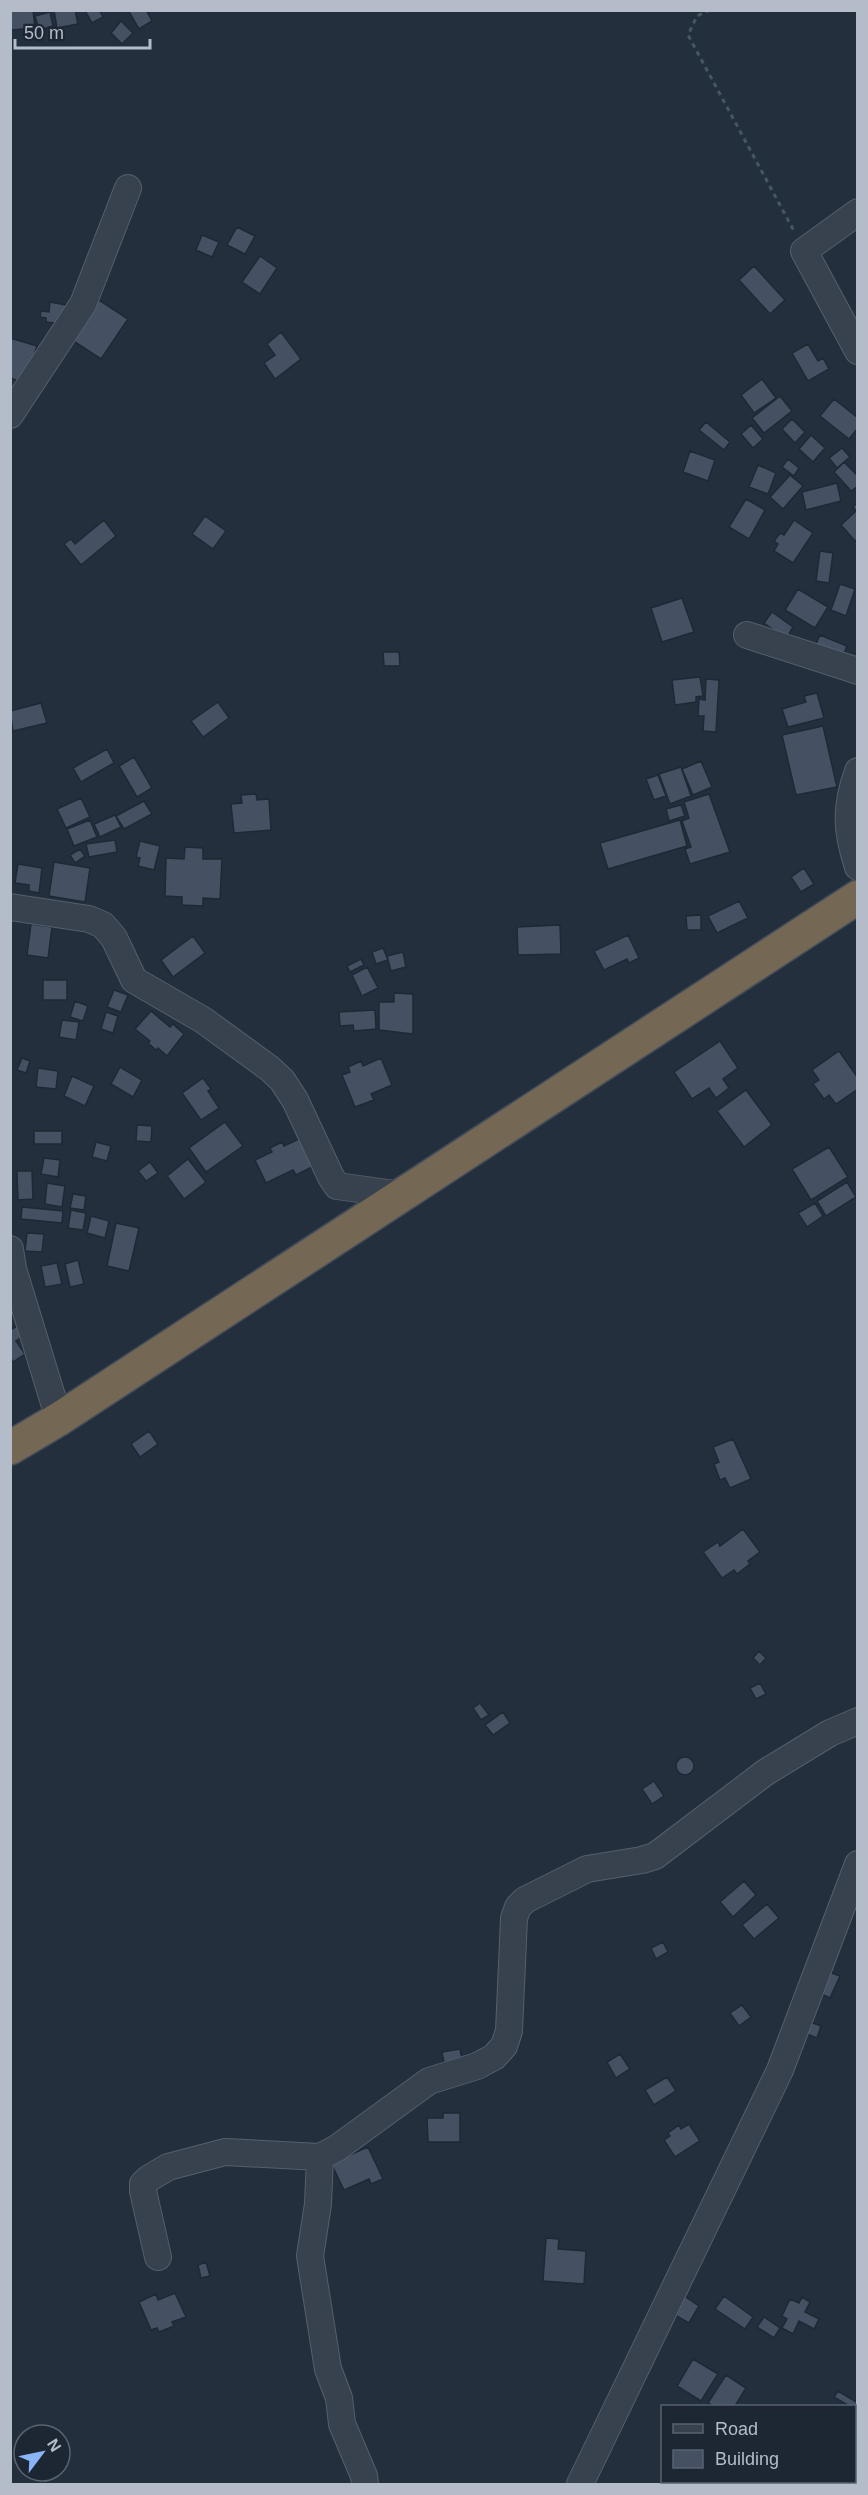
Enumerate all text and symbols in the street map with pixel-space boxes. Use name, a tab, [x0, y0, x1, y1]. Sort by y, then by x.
scale bar	[15, 12, 150, 50]
text: 50 m	[24, 23, 64, 43]
legend	[661, 2405, 856, 2483]
text: Road	[715, 2419, 758, 2439]
north arrow	[12, 2423, 72, 2483]
text: N	[44, 2436, 65, 2455]
text: Building	[715, 2449, 779, 2469]

